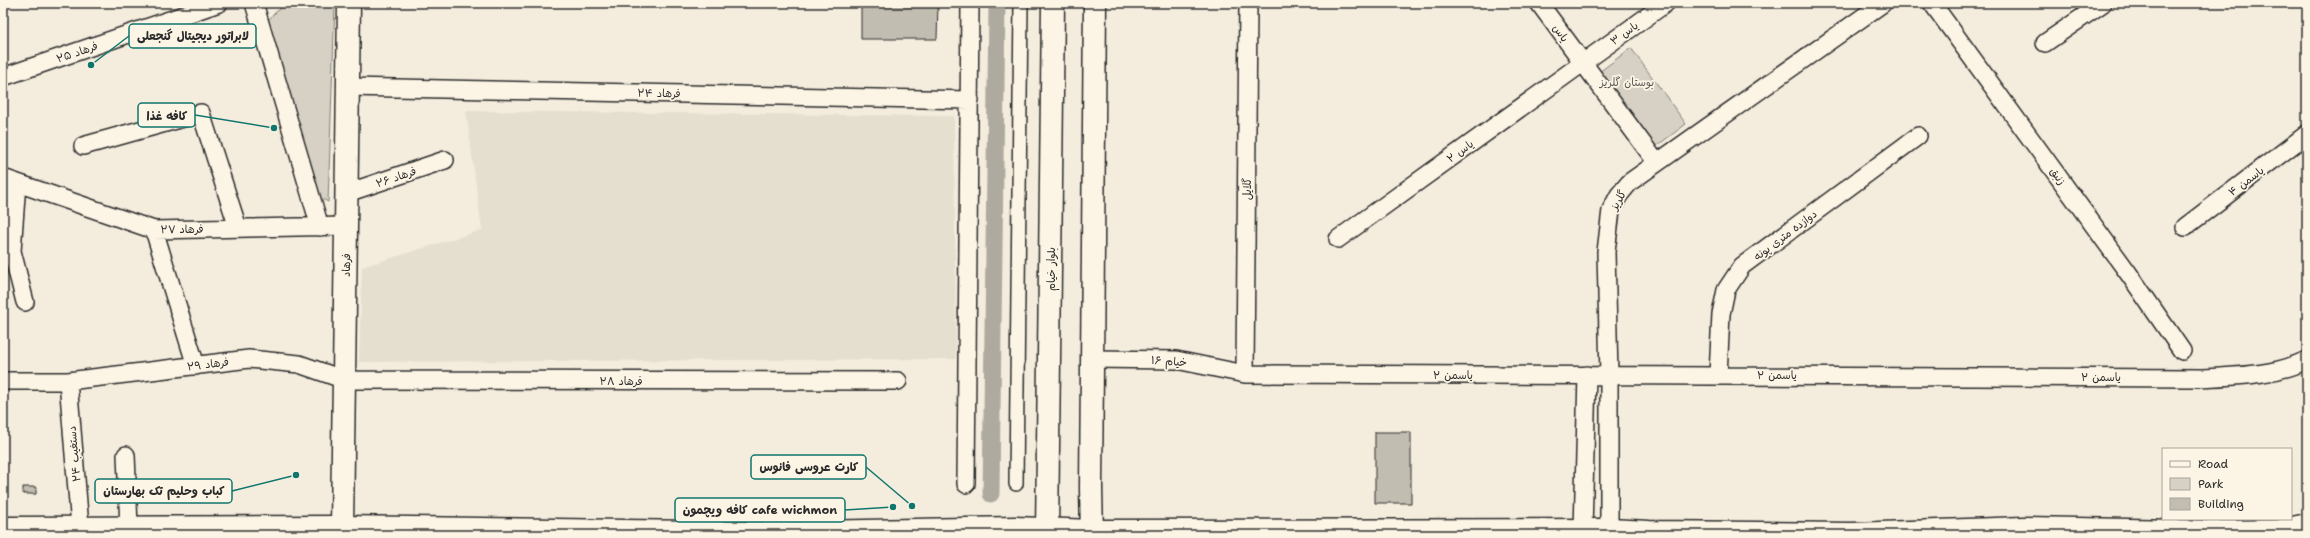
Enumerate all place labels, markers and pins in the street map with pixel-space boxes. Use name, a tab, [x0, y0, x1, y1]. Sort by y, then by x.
callout: لابراتور دیجیتال گنجعلی	[129, 24, 256, 48]
callout: کافه غذا	[138, 103, 195, 127]
callout: کارت عروسی فانوس	[751, 455, 866, 479]
callout: کباب وحلیم تک بهارستان	[95, 479, 232, 503]
callout: کافه ویچمون cafe wichmon	[675, 498, 845, 522]

